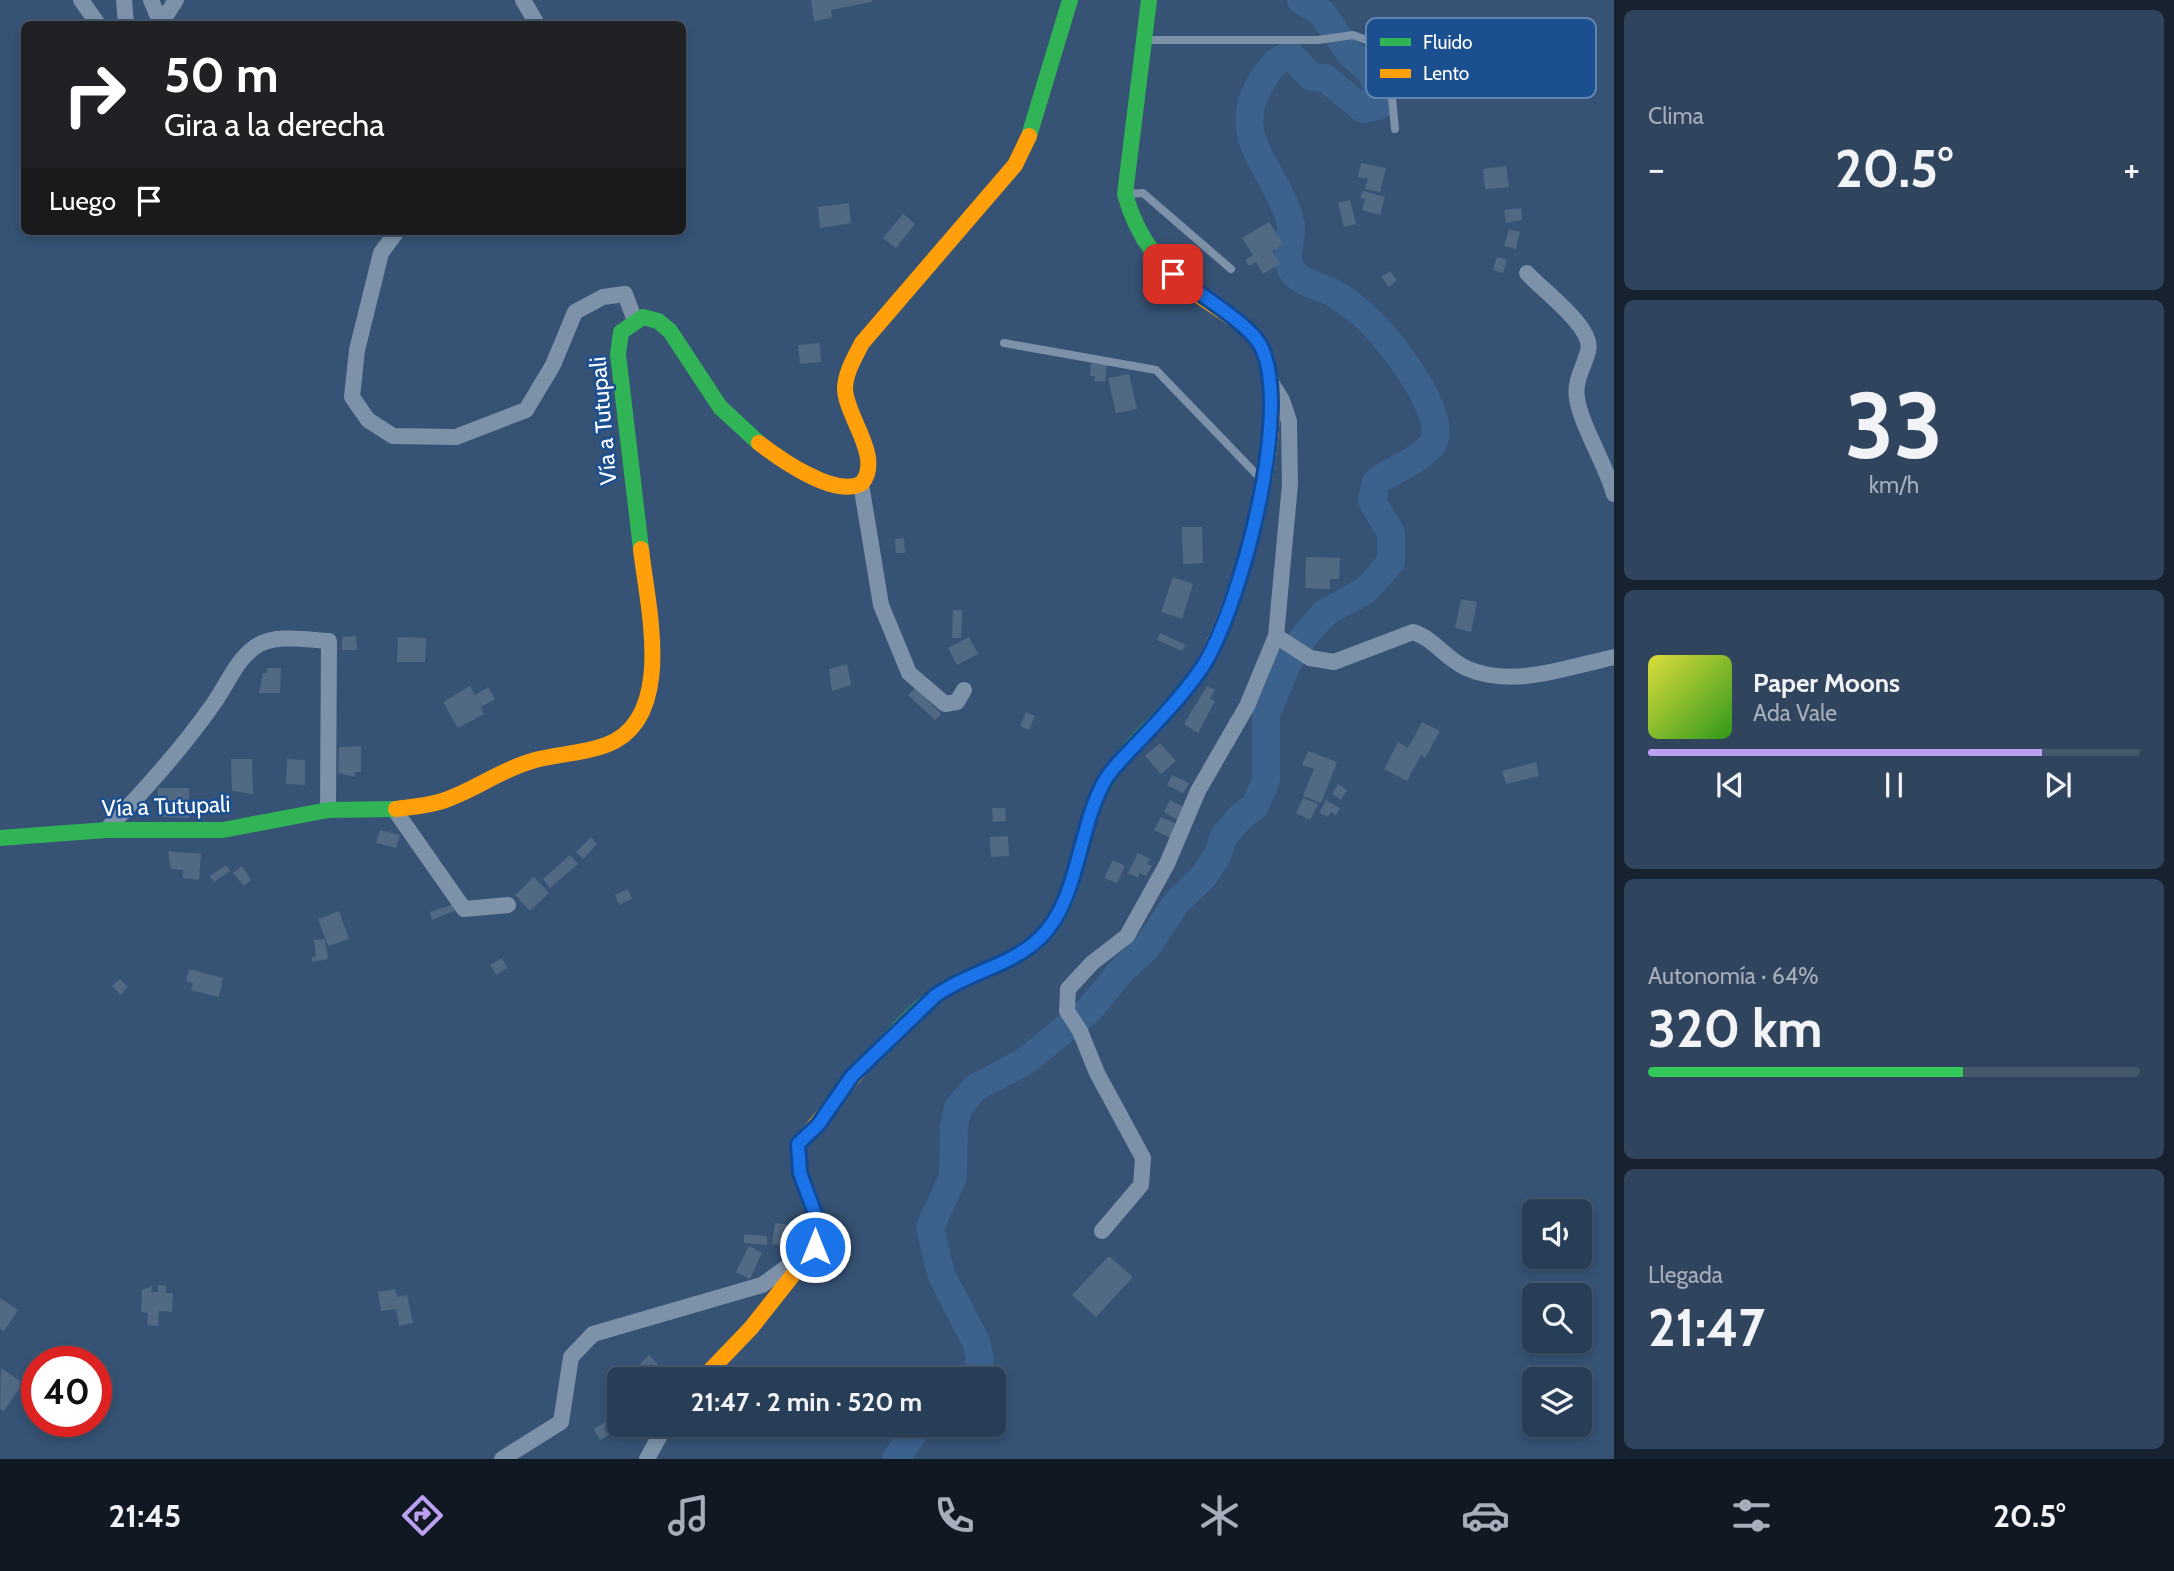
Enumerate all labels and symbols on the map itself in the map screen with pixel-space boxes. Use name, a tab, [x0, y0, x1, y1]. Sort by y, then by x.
legend	[1366, 18, 1596, 98]
text: Fluido	[1423, 31, 1472, 54]
text: Lento	[1423, 62, 1469, 85]
pin	[1143, 244, 1203, 304]
street label: Vía a Tutupali	[583, 356, 623, 486]
street label: Vía a Tutupali	[101, 790, 231, 822]
position arrow	[778, 1210, 852, 1284]
speed limit sign: 40	[21, 1346, 112, 1437]

